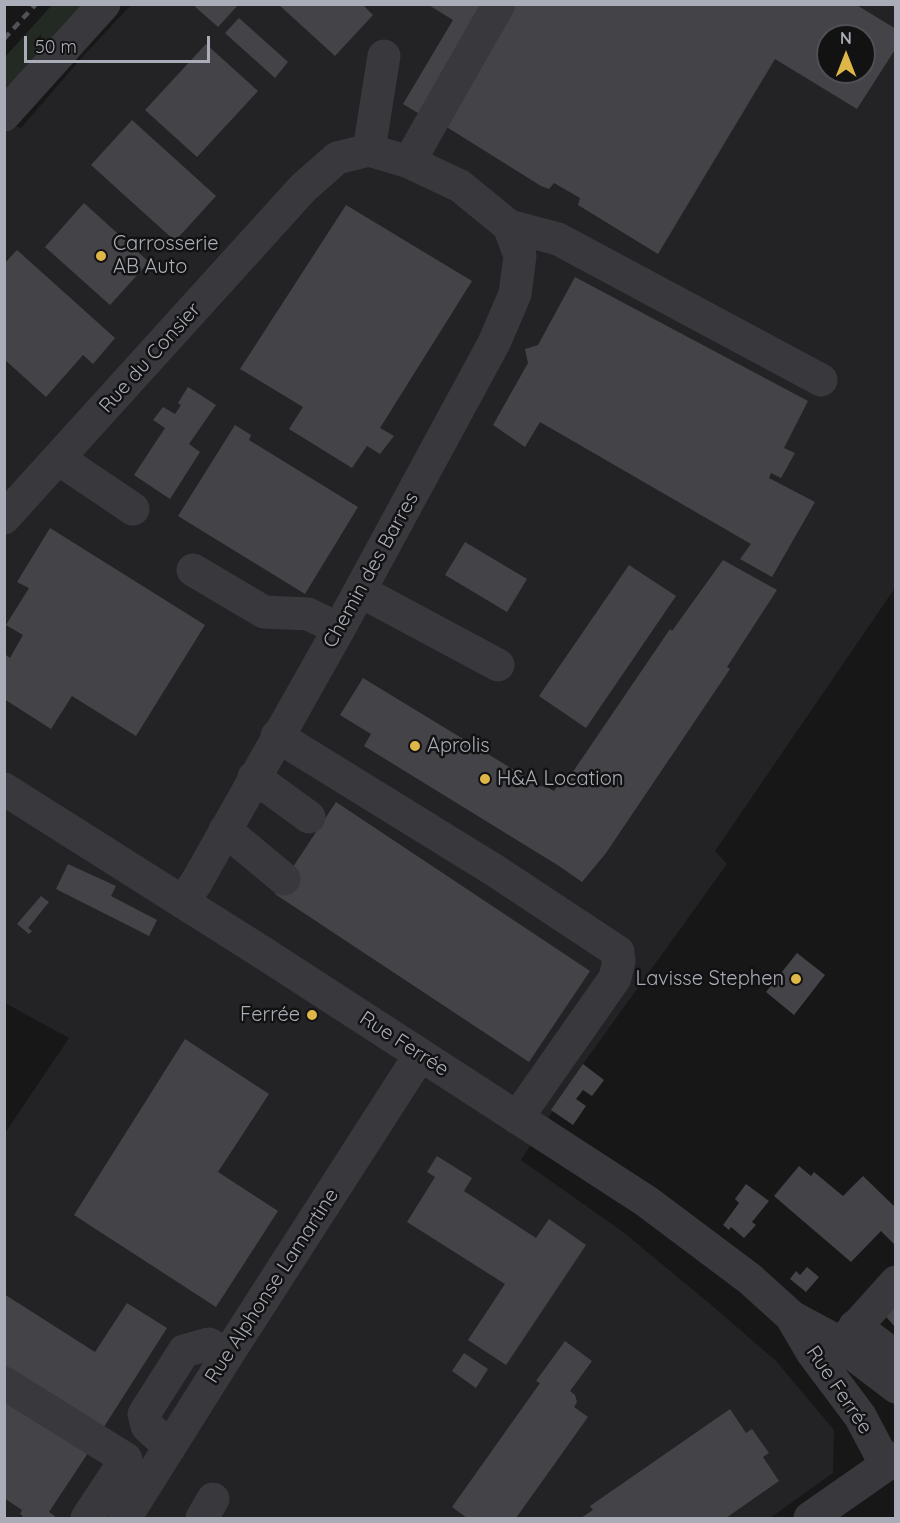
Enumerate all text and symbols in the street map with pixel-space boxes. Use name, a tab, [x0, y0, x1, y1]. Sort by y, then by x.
scale bar	[27, 24, 213, 62]
north arrow	[816, 24, 876, 84]
text: N	[840, 28, 852, 48]
text: 50 m	[35, 35, 77, 58]
place label: Carrosserie AB Auto	[113, 232, 219, 279]
marker: Carrosserie AB Auto	[94, 249, 108, 263]
street label: Rue du Consier	[94, 298, 206, 418]
street label: Chemin des Barres	[318, 488, 424, 652]
place label: Aprolis	[427, 734, 490, 758]
marker: Aprolis	[408, 739, 422, 753]
place label: H&A Location	[497, 767, 623, 791]
marker: H&A Location	[478, 772, 492, 786]
place label: Lavisse Stephen	[636, 967, 784, 991]
marker: Lavisse Stephen	[789, 972, 803, 986]
place label: Ferrée	[240, 1003, 300, 1027]
street label: Rue Ferrée	[355, 1006, 453, 1082]
marker: Ferrée	[305, 1008, 319, 1022]
street label: Rue Alphonse Lamartine	[200, 1184, 344, 1388]
street label: Rue Ferrée	[801, 1341, 877, 1439]

